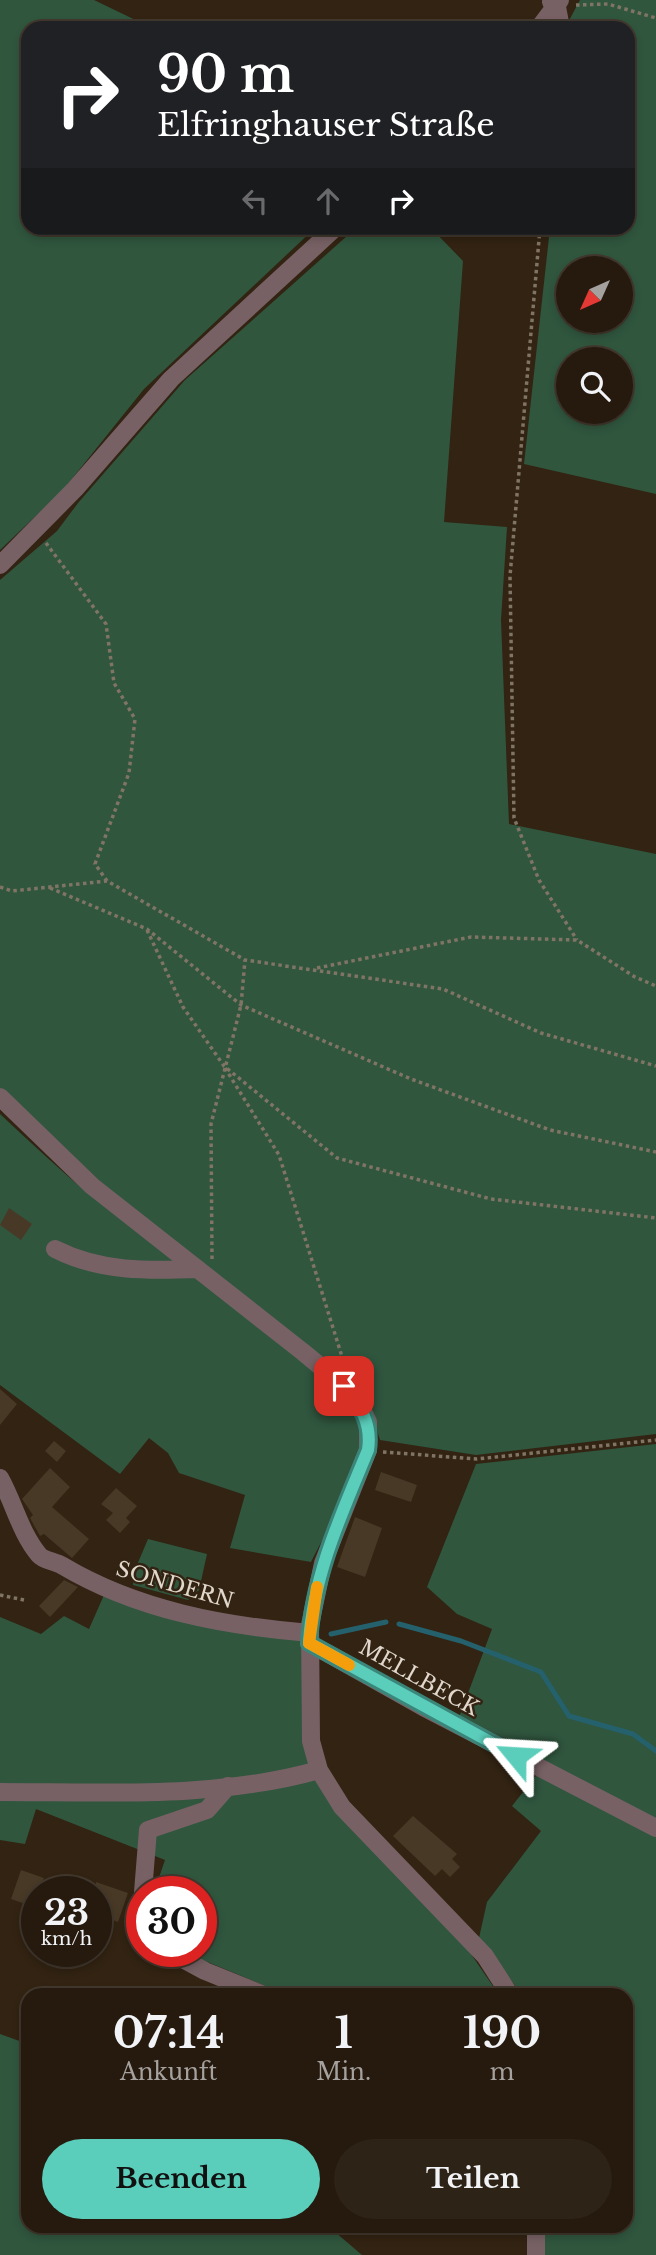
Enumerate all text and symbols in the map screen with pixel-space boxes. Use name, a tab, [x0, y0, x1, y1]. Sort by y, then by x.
text: 90 m	[157, 44, 294, 105]
icon: right	[42, 49, 133, 140]
text: Elfringhauser Straße	[157, 105, 495, 145]
icon: left	[236, 182, 274, 220]
icon: ahead	[309, 182, 347, 220]
icon: right	[382, 182, 420, 220]
north arrow	[556, 256, 634, 332]
map controls	[556, 256, 633, 424]
button: search	[556, 347, 633, 424]
pin	[314, 1356, 374, 1416]
icon: arrive	[325, 1367, 363, 1405]
street label: SONDERN	[113, 1556, 237, 1614]
street label: MELLBECK	[354, 1634, 484, 1722]
position arrow	[479, 1719, 553, 1793]
speed limit sign: 30	[126, 1876, 217, 1967]
text: 23	[44, 1891, 89, 1934]
text: km/h	[41, 1928, 92, 1950]
text: 07:14	[113, 2007, 224, 2059]
text: 1	[334, 2007, 353, 2059]
text: 190	[463, 2007, 541, 2059]
text: Ankunft	[120, 2058, 217, 2086]
text: Min.	[316, 2058, 371, 2086]
text: m	[490, 2058, 514, 2086]
button: Beenden	[42, 2139, 320, 2219]
button: Teilen	[334, 2139, 612, 2219]

